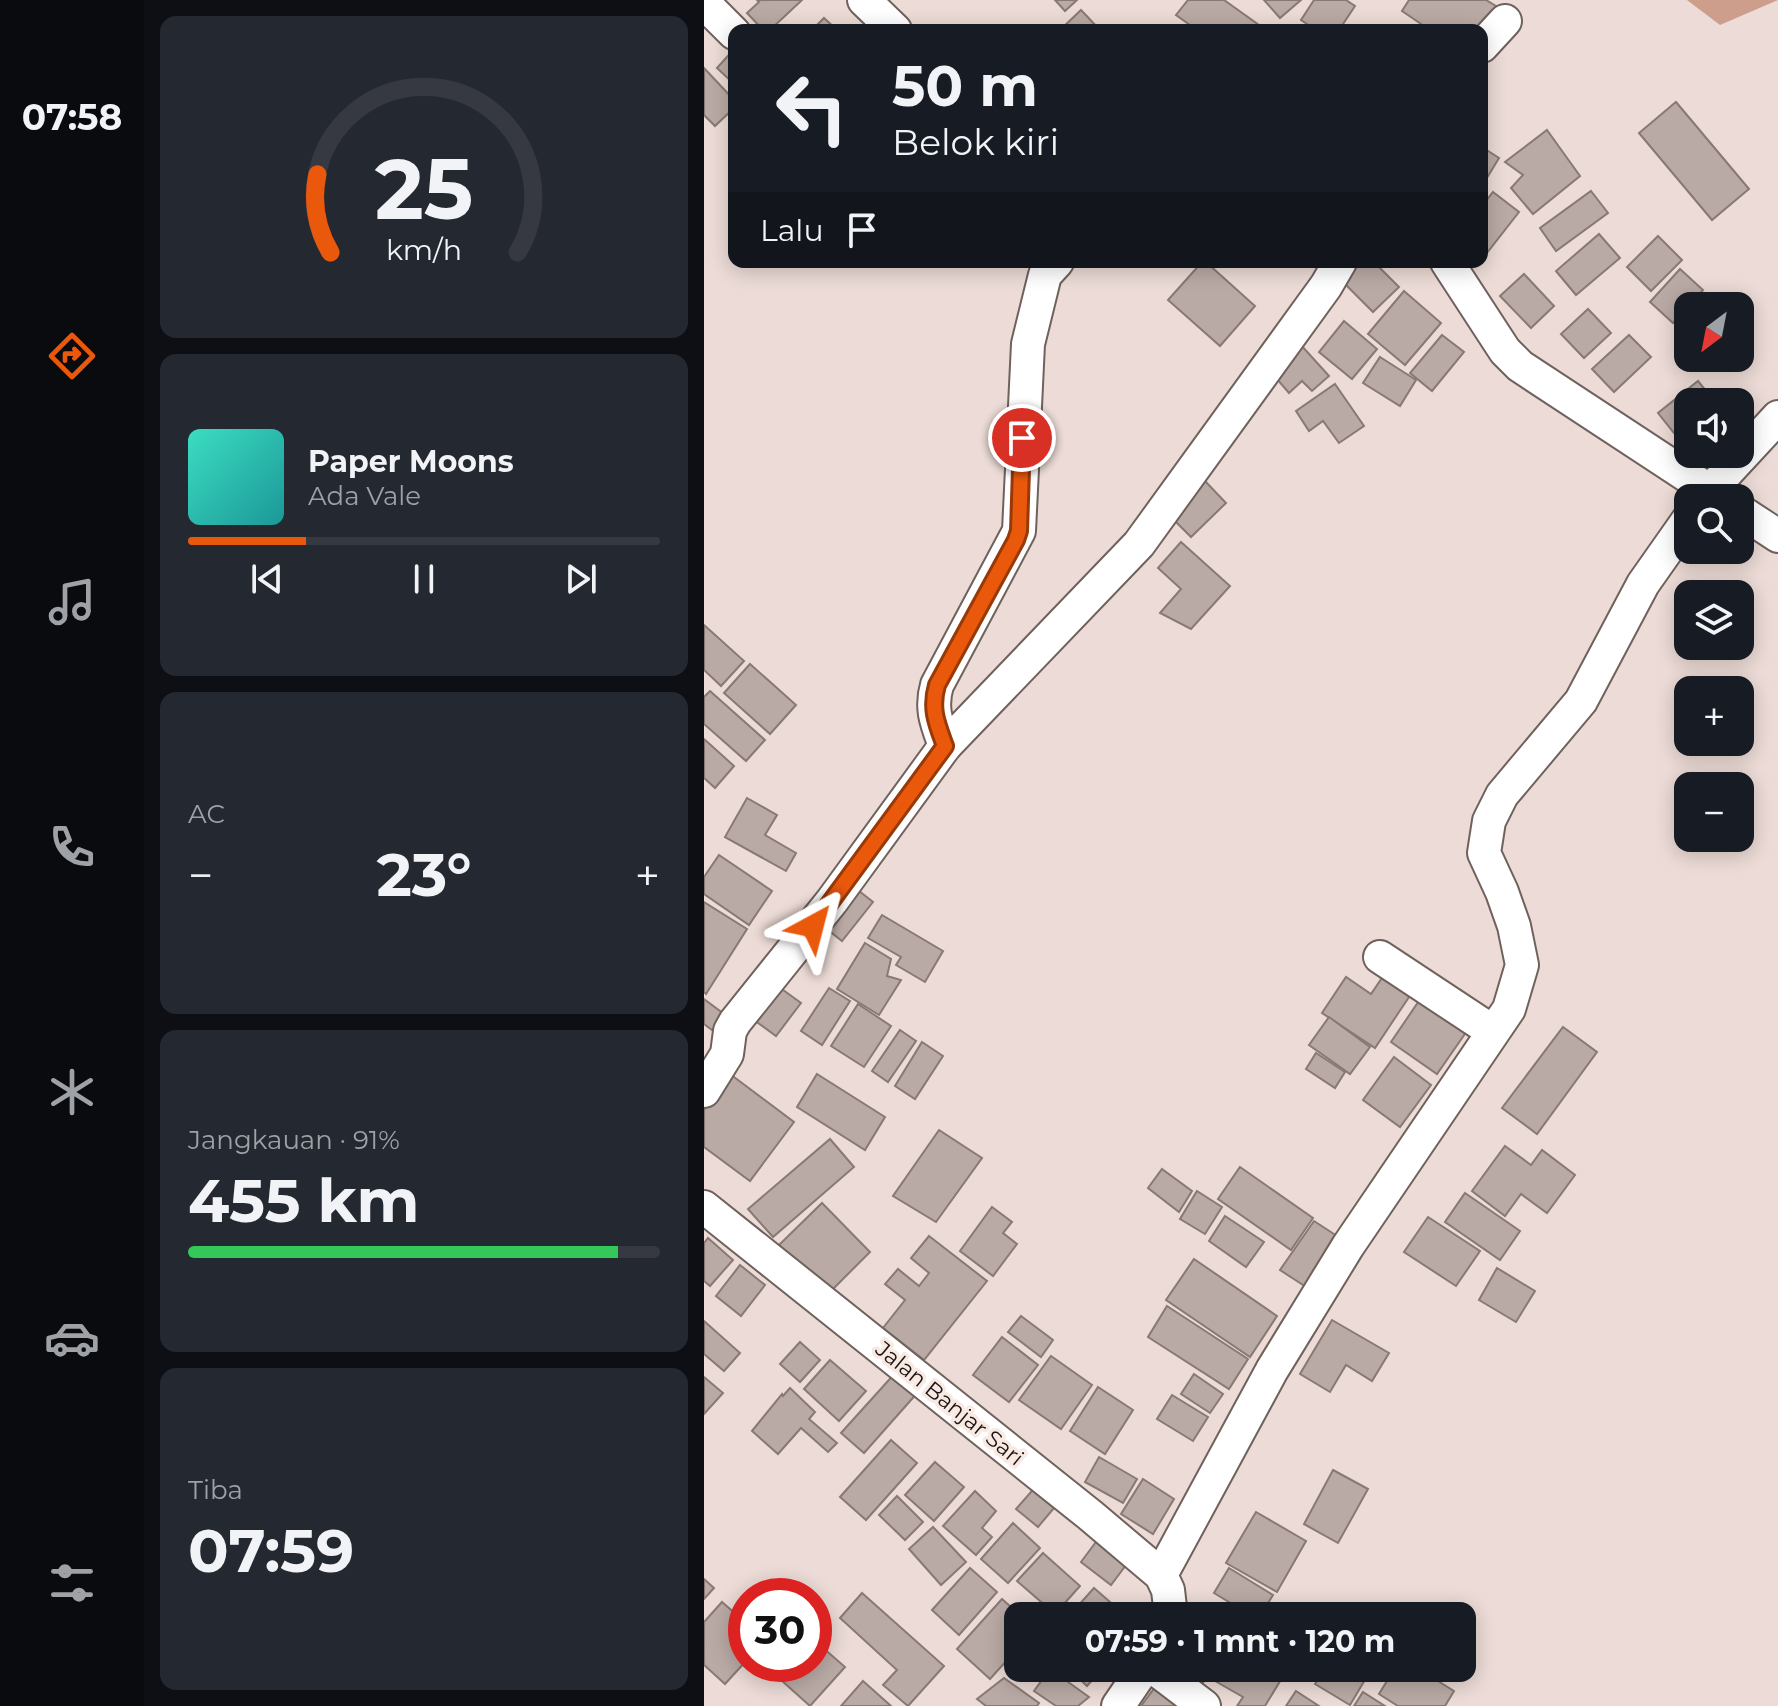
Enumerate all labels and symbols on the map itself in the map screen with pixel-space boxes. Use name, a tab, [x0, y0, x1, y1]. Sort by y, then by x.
north arrow	[1674, 292, 1754, 372]
pin	[988, 404, 1056, 472]
position arrow	[771, 884, 855, 968]
street label: Jalan Banjar Sari	[869, 1335, 1029, 1471]
speed limit sign: 30	[728, 1578, 832, 1682]

